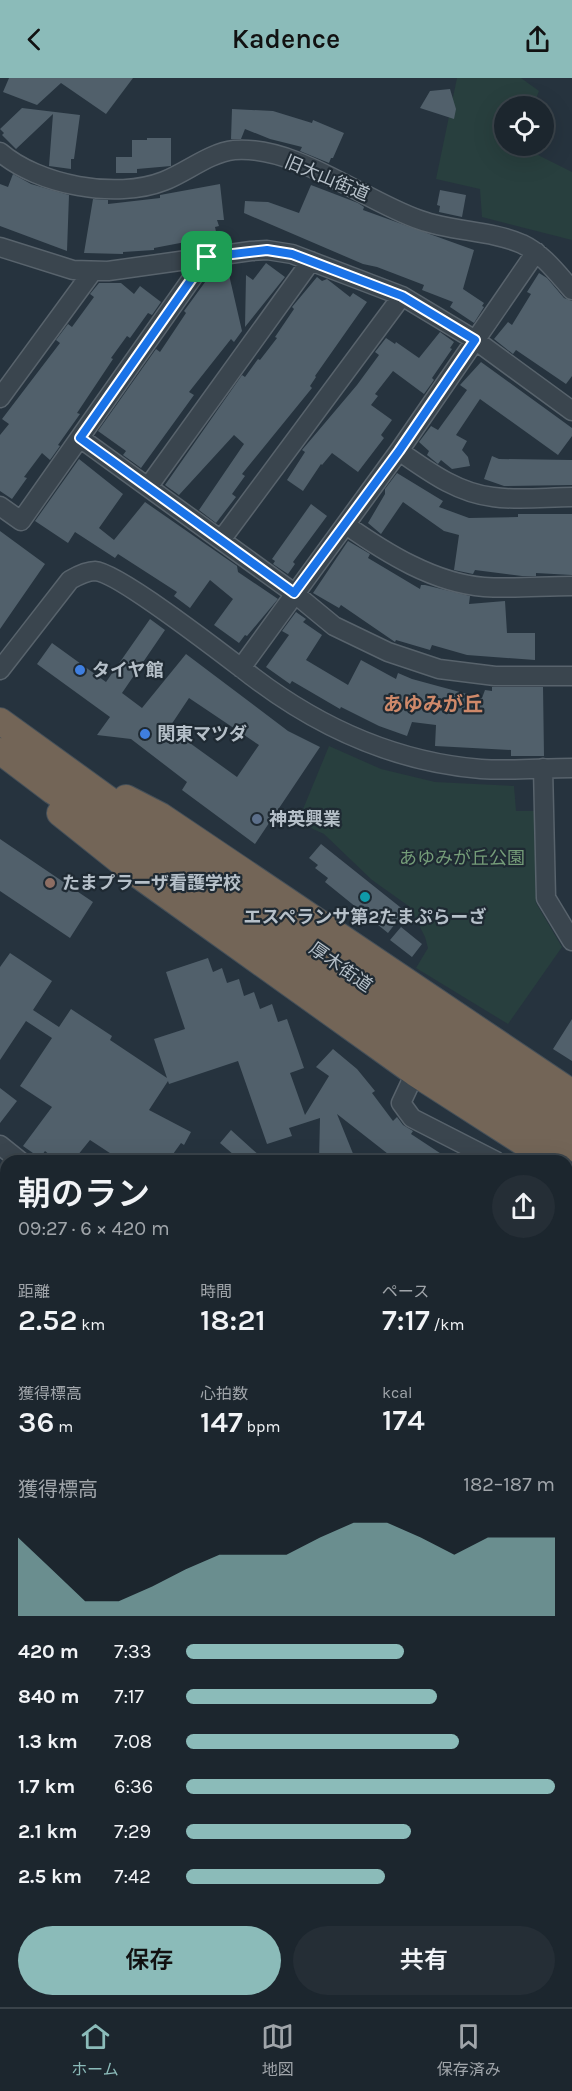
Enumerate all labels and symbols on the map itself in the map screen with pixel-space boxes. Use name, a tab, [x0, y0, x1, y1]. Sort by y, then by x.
street label: 旧大山街道	[281, 150, 373, 206]
pin	[181, 231, 232, 282]
place label: タイヤ館	[92, 659, 163, 681]
marker: タイヤ館	[73, 663, 87, 677]
district label: あゆみが丘	[383, 693, 483, 716]
place label: 関東マツダ	[157, 723, 247, 745]
marker: 関東マツダ	[138, 727, 152, 741]
place label: 神英興業	[269, 808, 341, 830]
marker: 神英興業	[250, 812, 264, 826]
park label: あゆみが丘公園	[399, 847, 525, 869]
place label: たまプラーザ看護学校	[62, 872, 241, 894]
marker: たまプラーザ看護学校	[43, 876, 57, 890]
marker: エスペランサ第2たまぷらーざ	[358, 890, 372, 904]
place label: エスペランサ第2たまぷらーざ	[243, 906, 487, 928]
street label: 厚木街道	[305, 937, 377, 997]

